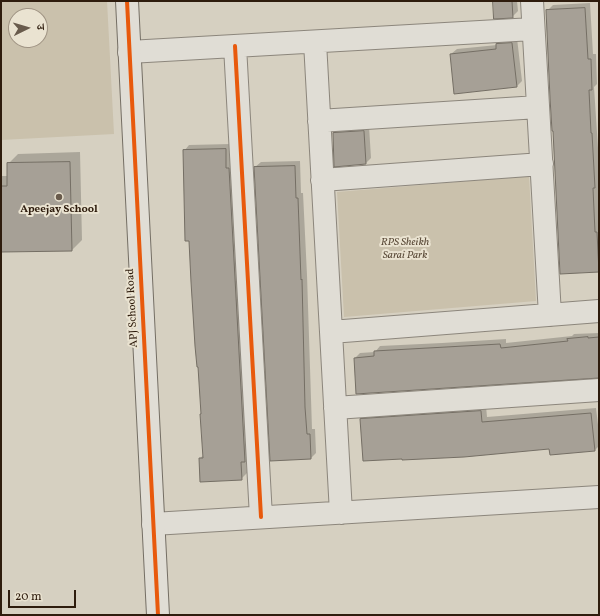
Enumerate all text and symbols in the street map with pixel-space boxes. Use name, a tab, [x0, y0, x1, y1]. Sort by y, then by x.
north arrow	[8, 8, 48, 48]
text: उ	[32, 24, 47, 30]
marker: Apeejay School	[54, 192, 64, 202]
place label: Apeejay School	[20, 203, 98, 217]
park label: RPS Sheikh Sarai Park	[381, 236, 429, 262]
street label: APJ School Road	[124, 268, 142, 348]
scale bar	[10, 582, 78, 608]
text: 20 m	[15, 589, 42, 605]

